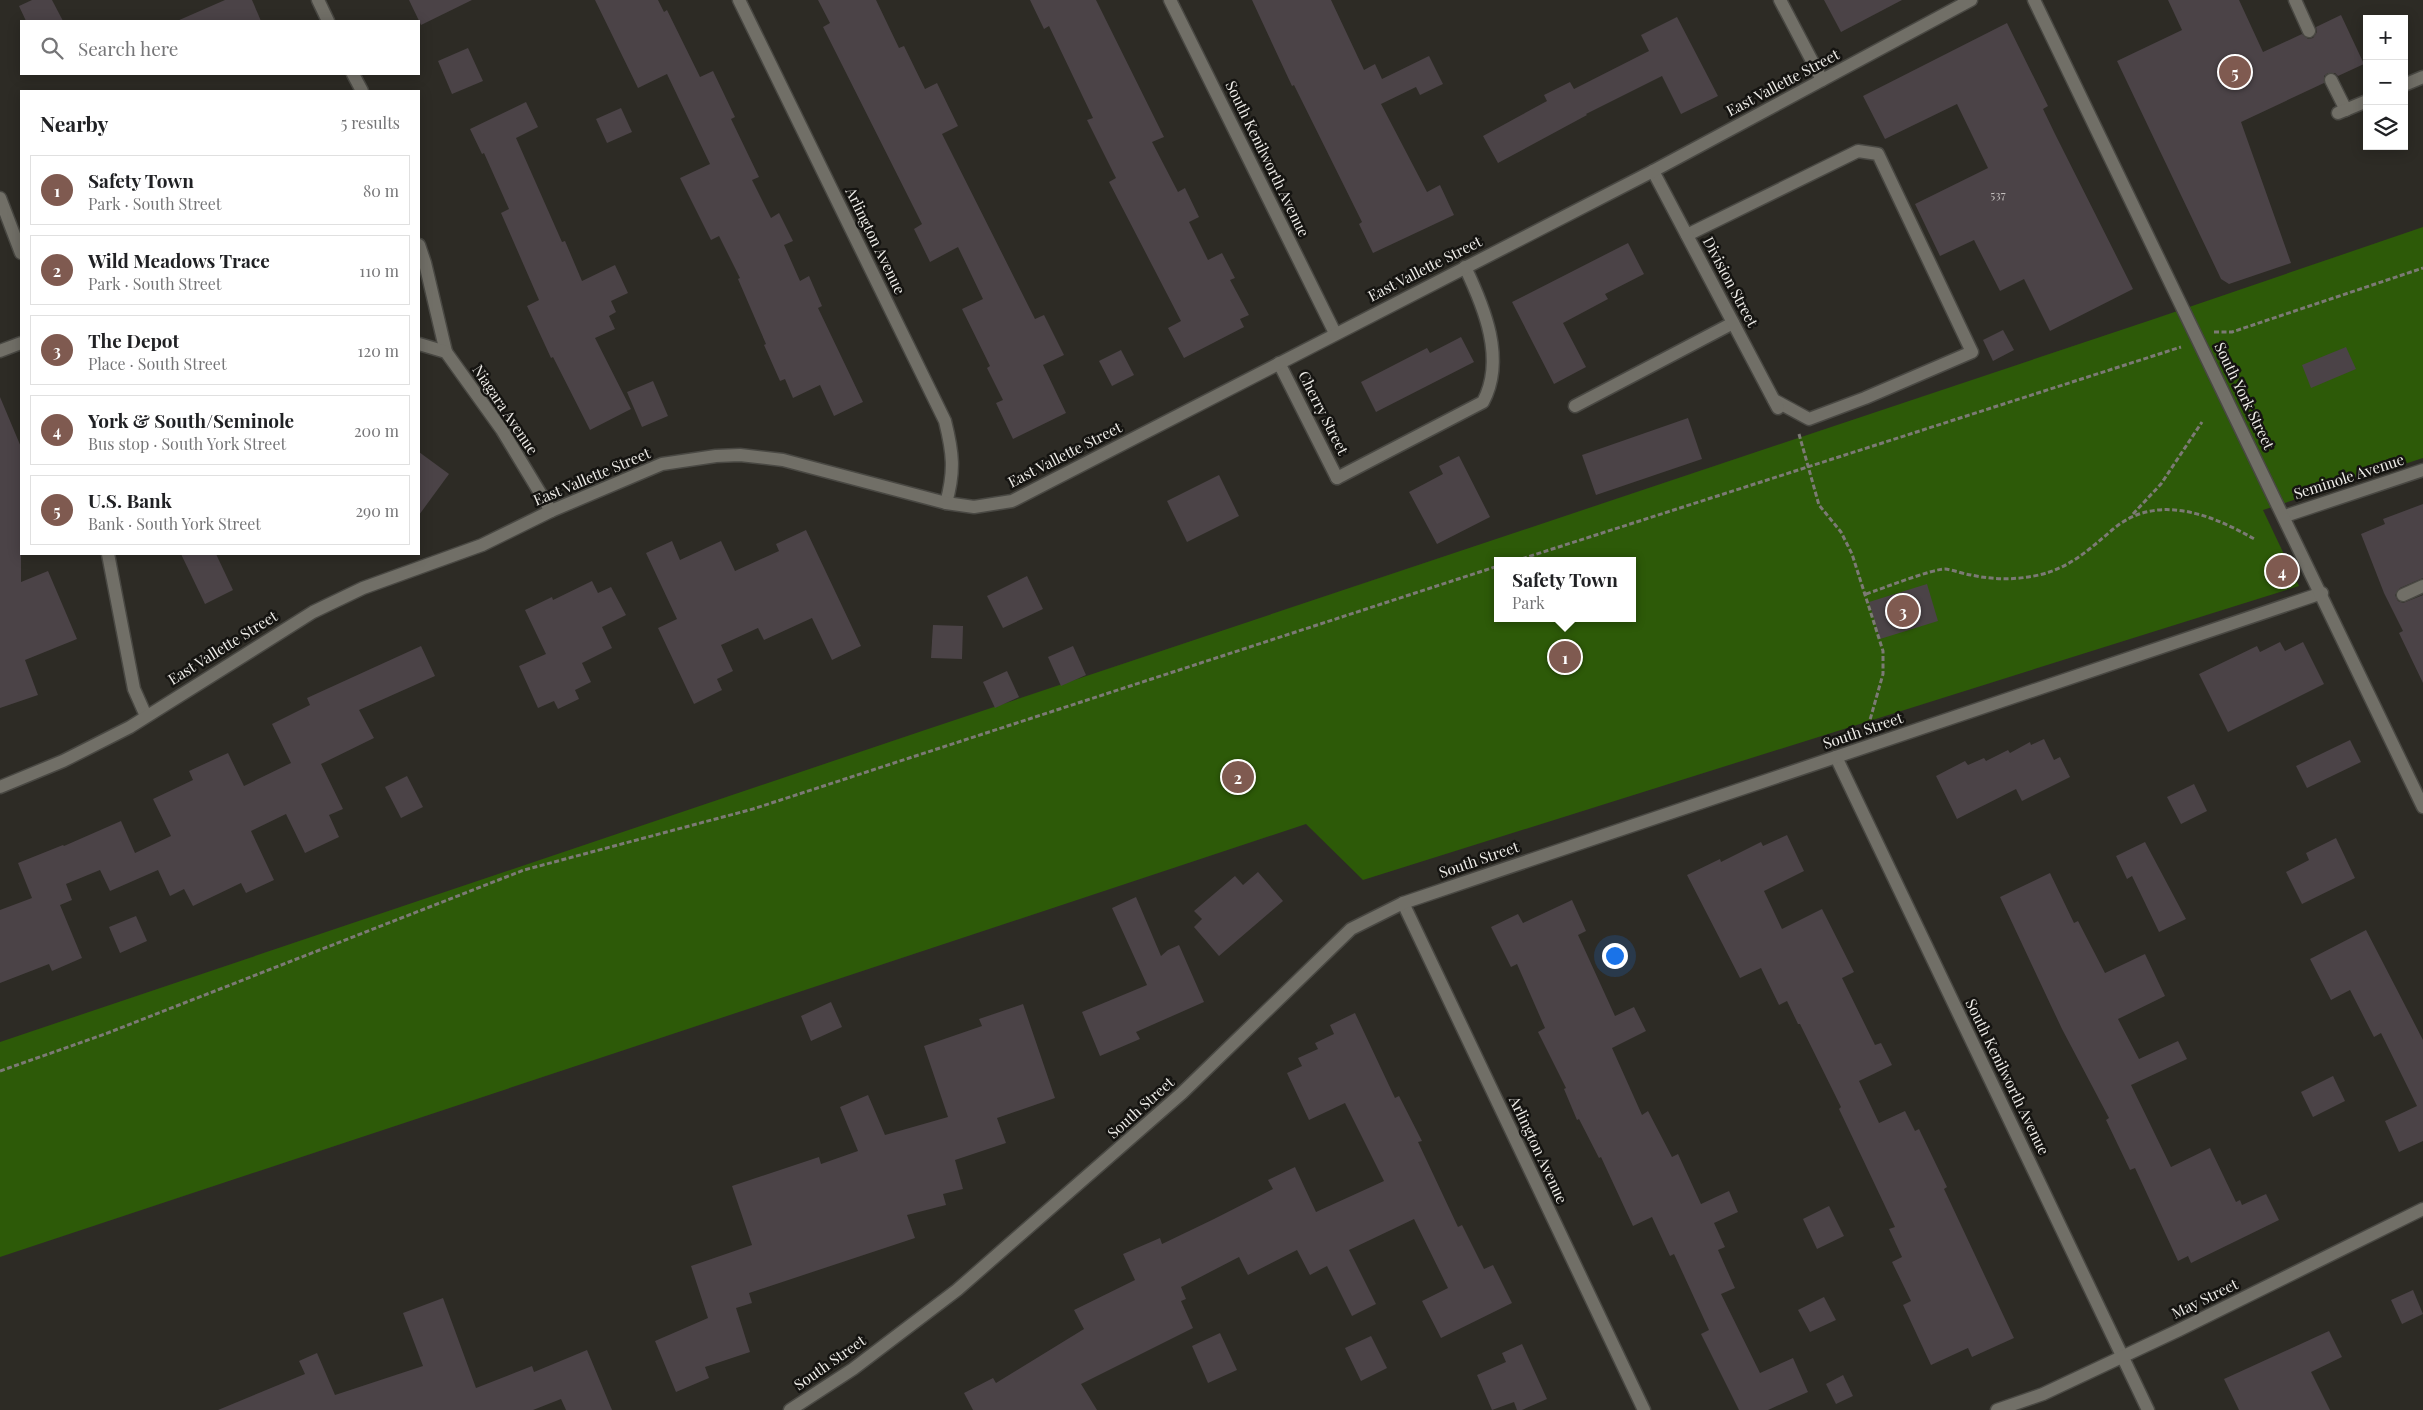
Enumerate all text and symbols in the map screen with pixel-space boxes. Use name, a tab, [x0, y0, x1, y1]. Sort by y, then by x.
map controls	[2363, 15, 2408, 150]
button: +	[2363, 15, 2408, 60]
search box	[20, 20, 420, 75]
icon: search	[38, 34, 66, 62]
text: Search here	[78, 35, 178, 61]
street label: East Vallette Street	[1723, 44, 1843, 120]
pin: 5	[2219, 53, 2251, 91]
button: −	[2363, 60, 2408, 105]
street label: South Kenilworth Avenue	[1221, 77, 1314, 240]
button: layers	[2363, 105, 2408, 150]
text: Nearby	[40, 109, 109, 137]
text: 5 results	[341, 112, 400, 133]
text: Safety Town	[88, 167, 194, 193]
text: 1	[54, 180, 60, 201]
text: 80 m	[363, 180, 399, 201]
street label: Arlington Avenue	[841, 183, 910, 297]
house number: 537	[1990, 186, 2006, 202]
text: Park · South Street	[88, 193, 222, 214]
street label: East Vallette Street	[1364, 230, 1485, 305]
street label: Division Street	[1699, 233, 1763, 331]
text: Wild Meadows Trace	[88, 247, 270, 273]
text: 2	[53, 260, 61, 281]
text: 110 m	[359, 260, 399, 281]
text: Park · South Street	[88, 273, 222, 294]
text: The Depot	[88, 327, 179, 353]
street label: South York Street	[2210, 339, 2280, 453]
text: 3	[53, 340, 61, 361]
text: 120 m	[358, 340, 399, 361]
text: Place · South Street	[88, 353, 227, 374]
street label: Niagara Avenue	[468, 361, 543, 458]
street label: Cherry Street	[1294, 367, 1354, 458]
text: York & South/Seminole	[88, 407, 294, 433]
street label: East Vallette Street	[1004, 416, 1125, 491]
text: 4	[53, 420, 61, 441]
text: 200 m	[354, 420, 399, 441]
text: Bus stop · South York Street	[88, 433, 286, 454]
street label: East Vallette Street	[530, 442, 654, 510]
street label: Seminole Avenue	[2291, 449, 2406, 503]
text: U.S. Bank	[88, 487, 172, 513]
text: 5	[53, 500, 61, 521]
text: 290 m	[355, 500, 399, 521]
text: Bank · South York Street	[88, 513, 261, 534]
pin: 4	[2266, 552, 2298, 590]
popup	[1494, 557, 1636, 622]
text: Safety Town	[1512, 566, 1618, 592]
text: Park	[1512, 592, 1545, 613]
pin: 3	[1887, 592, 1919, 630]
street label: East Vallette Street	[164, 605, 281, 689]
pin: 1	[1549, 638, 1581, 676]
street label: South Street	[1820, 707, 1906, 753]
pin: 2	[1222, 758, 1254, 796]
street label: South Street	[1436, 836, 1522, 882]
your location	[1602, 943, 1628, 969]
street label: South Kenilworth Avenue	[1961, 995, 2054, 1158]
street label: South Street	[1103, 1072, 1178, 1143]
street label: Arlington Avenue	[1505, 1092, 1573, 1207]
street label: May Street	[2168, 1273, 2242, 1323]
street label: South Street	[790, 1330, 870, 1394]

